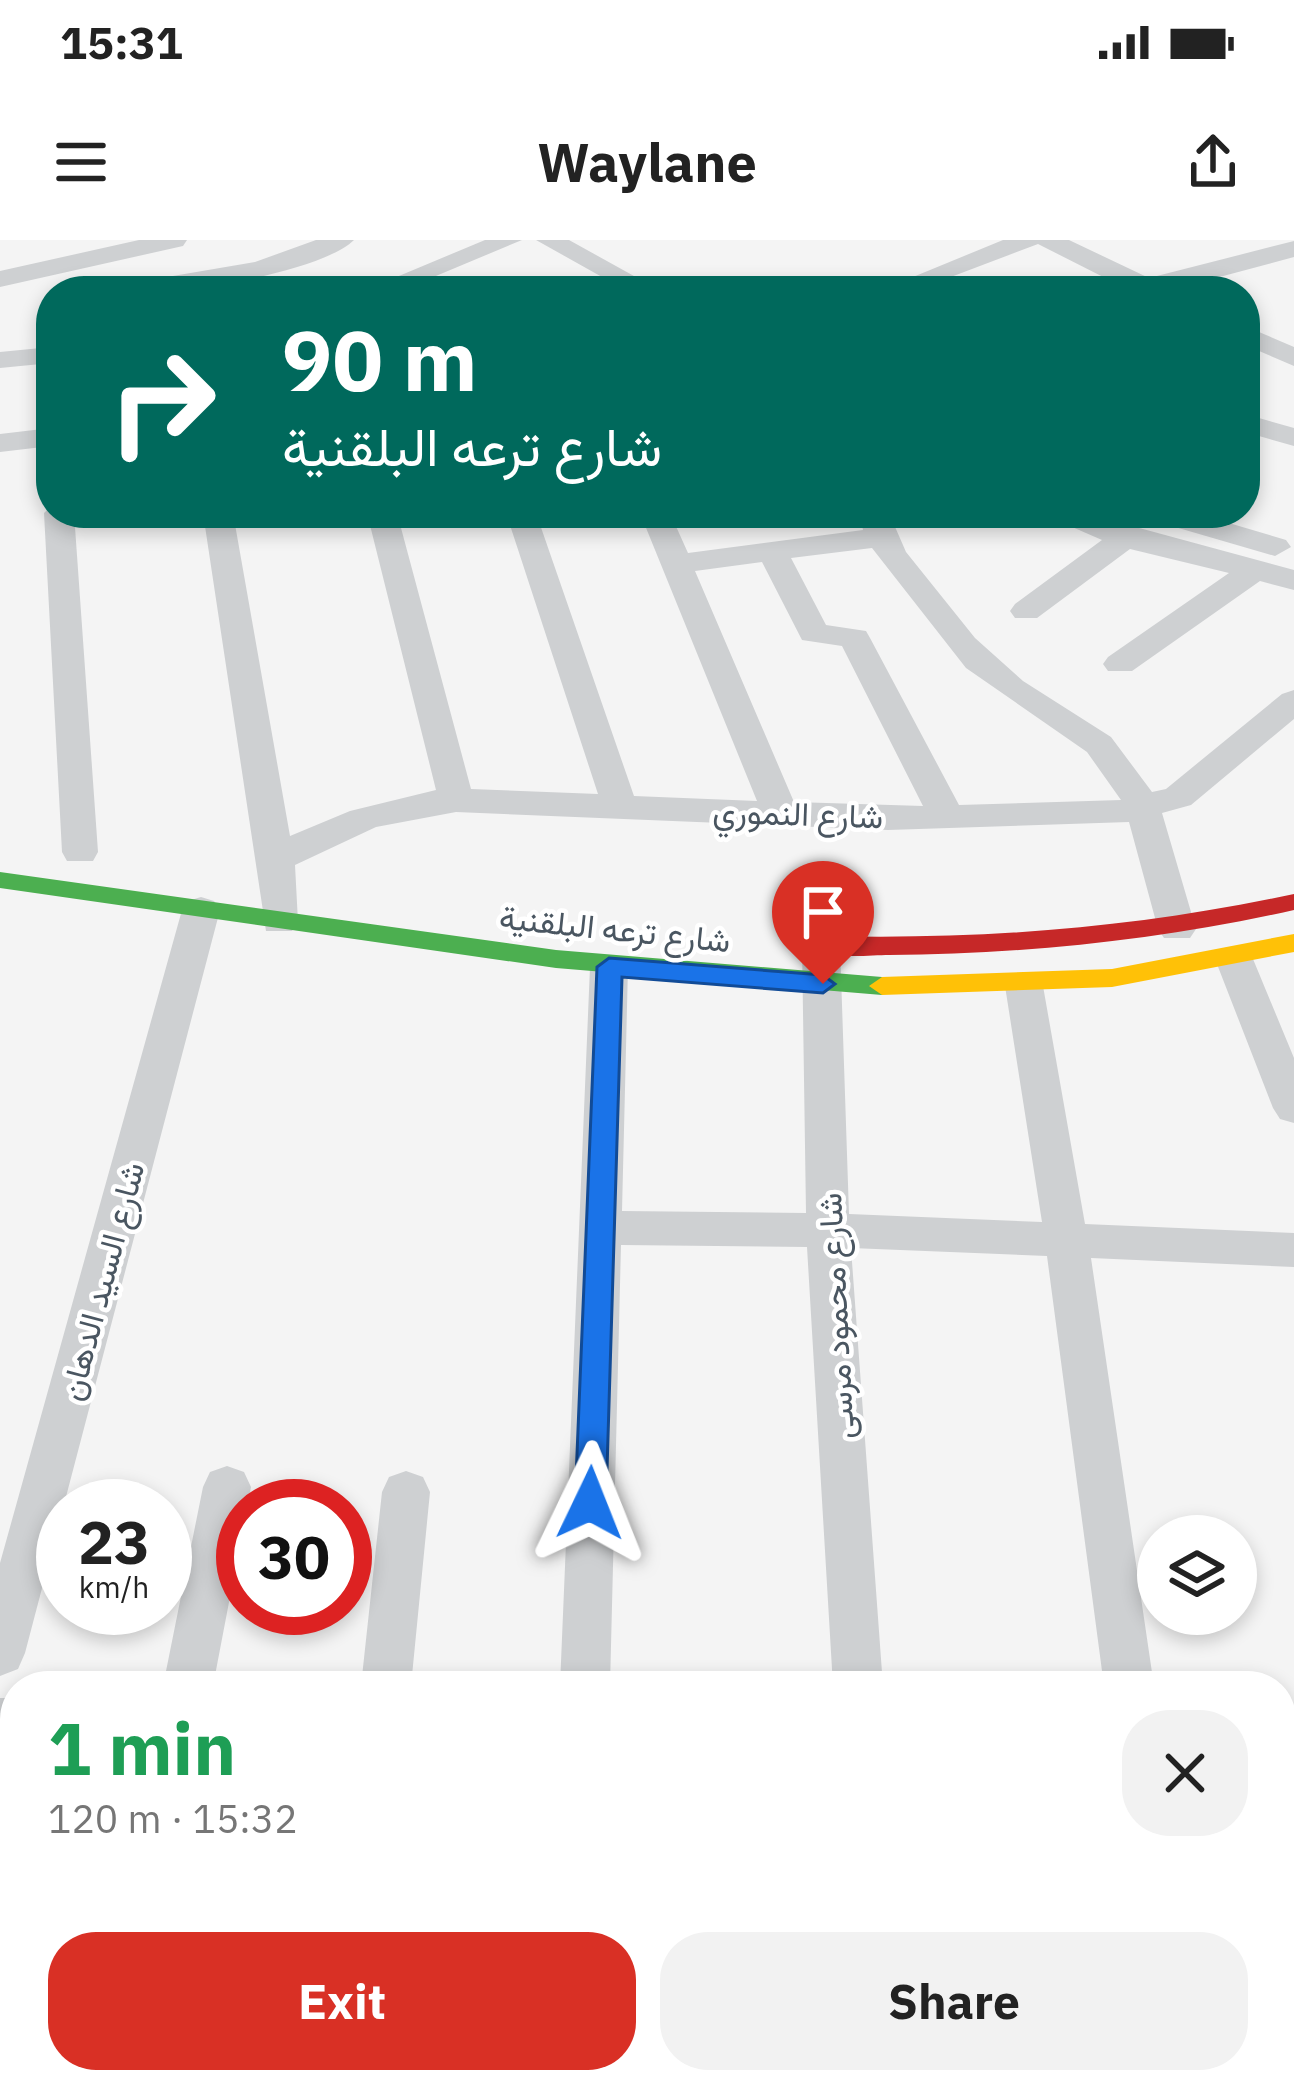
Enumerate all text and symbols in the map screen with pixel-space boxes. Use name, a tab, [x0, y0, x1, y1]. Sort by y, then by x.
text: 15:31	[60, 13, 183, 71]
text: Waylane	[537, 127, 757, 197]
icon: menu	[48, 129, 114, 195]
icon: share	[1180, 129, 1246, 195]
text: 90 m	[282, 305, 478, 414]
icon: right	[84, 324, 240, 480]
text: شارع ترعه البلقنية	[282, 411, 662, 481]
street label: شارع النموري	[712, 789, 884, 843]
pin	[772, 861, 874, 984]
icon: arrive	[790, 879, 856, 945]
street label: شارع ترعه البلقنية	[497, 894, 733, 964]
street label: شارع السيد الدهان	[49, 1157, 155, 1405]
street label: شارع محمود مرسى	[807, 1192, 865, 1440]
position arrow	[527, 1440, 653, 1566]
speed limit sign: 30	[216, 1479, 372, 1635]
text: 23	[78, 1502, 150, 1581]
map controls	[1137, 1515, 1257, 1635]
button: layers	[1137, 1515, 1257, 1635]
text: km/h	[79, 1567, 149, 1606]
text: 1 min	[48, 1701, 236, 1795]
button: close	[1122, 1710, 1248, 1836]
text: 120 m · 15:32	[48, 1793, 298, 1844]
button: Exit	[48, 1932, 636, 2070]
button: Share	[660, 1932, 1248, 2070]

